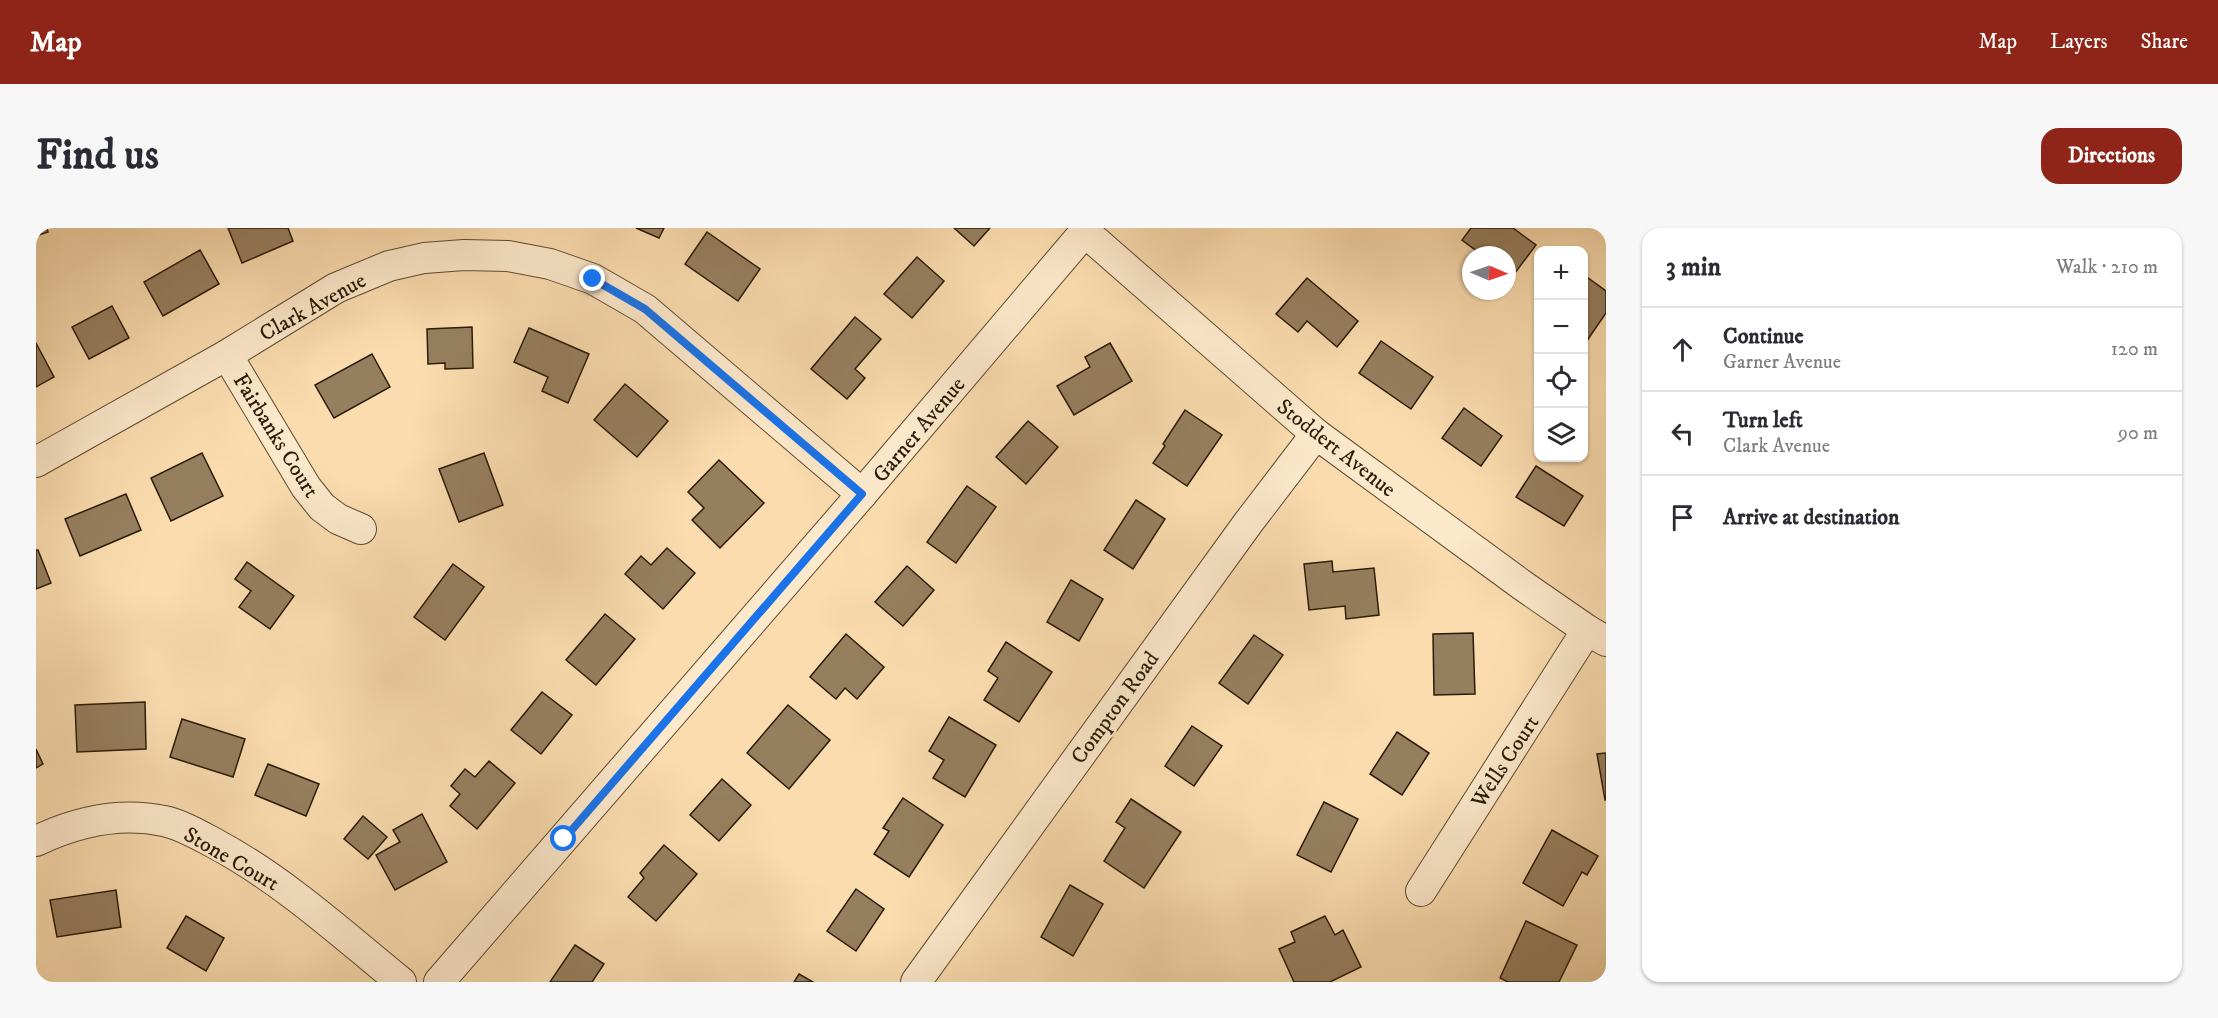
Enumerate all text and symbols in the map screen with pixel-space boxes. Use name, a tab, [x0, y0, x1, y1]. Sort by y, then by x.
text: Map	[30, 25, 82, 60]
text: Map	[1978, 29, 2017, 55]
text: Layers	[2050, 29, 2108, 55]
text: Share	[2141, 29, 2188, 55]
button: Directions	[2041, 128, 2182, 184]
text: Find us	[36, 130, 159, 182]
north arrow	[1462, 246, 1516, 300]
map controls	[1534, 246, 1588, 462]
button: +	[1534, 246, 1588, 300]
text: 3 min	[1666, 251, 1721, 284]
text: Walk · 210 m	[2056, 255, 2158, 280]
route end	[579, 265, 605, 291]
street label: Clark Avenue	[255, 267, 371, 348]
button: −	[1534, 300, 1588, 354]
text: Continue	[1723, 323, 1804, 350]
icon: ahead	[1666, 333, 1699, 366]
text: 120 m	[2111, 337, 2158, 362]
text: Garner Avenue	[1723, 350, 1841, 375]
button: locate	[1534, 354, 1588, 408]
street label: Fairbanks Court	[227, 369, 325, 503]
street label: Garner Avenue	[867, 372, 971, 488]
street label: Stoddert Avenue	[1271, 393, 1401, 503]
text: Turn left	[1723, 407, 1803, 434]
button: layers	[1534, 408, 1588, 462]
icon: left	[1666, 417, 1699, 450]
text: 90 m	[2118, 421, 2158, 446]
text: Clark Avenue	[1723, 434, 1830, 459]
icon: arrive	[1666, 501, 1699, 534]
text: Arrive at destination	[1723, 504, 1900, 531]
street label: Compton Road	[1065, 646, 1165, 769]
street label: Wells Court	[1465, 711, 1545, 814]
street label: Stone Court	[179, 821, 284, 897]
route start	[550, 825, 576, 851]

